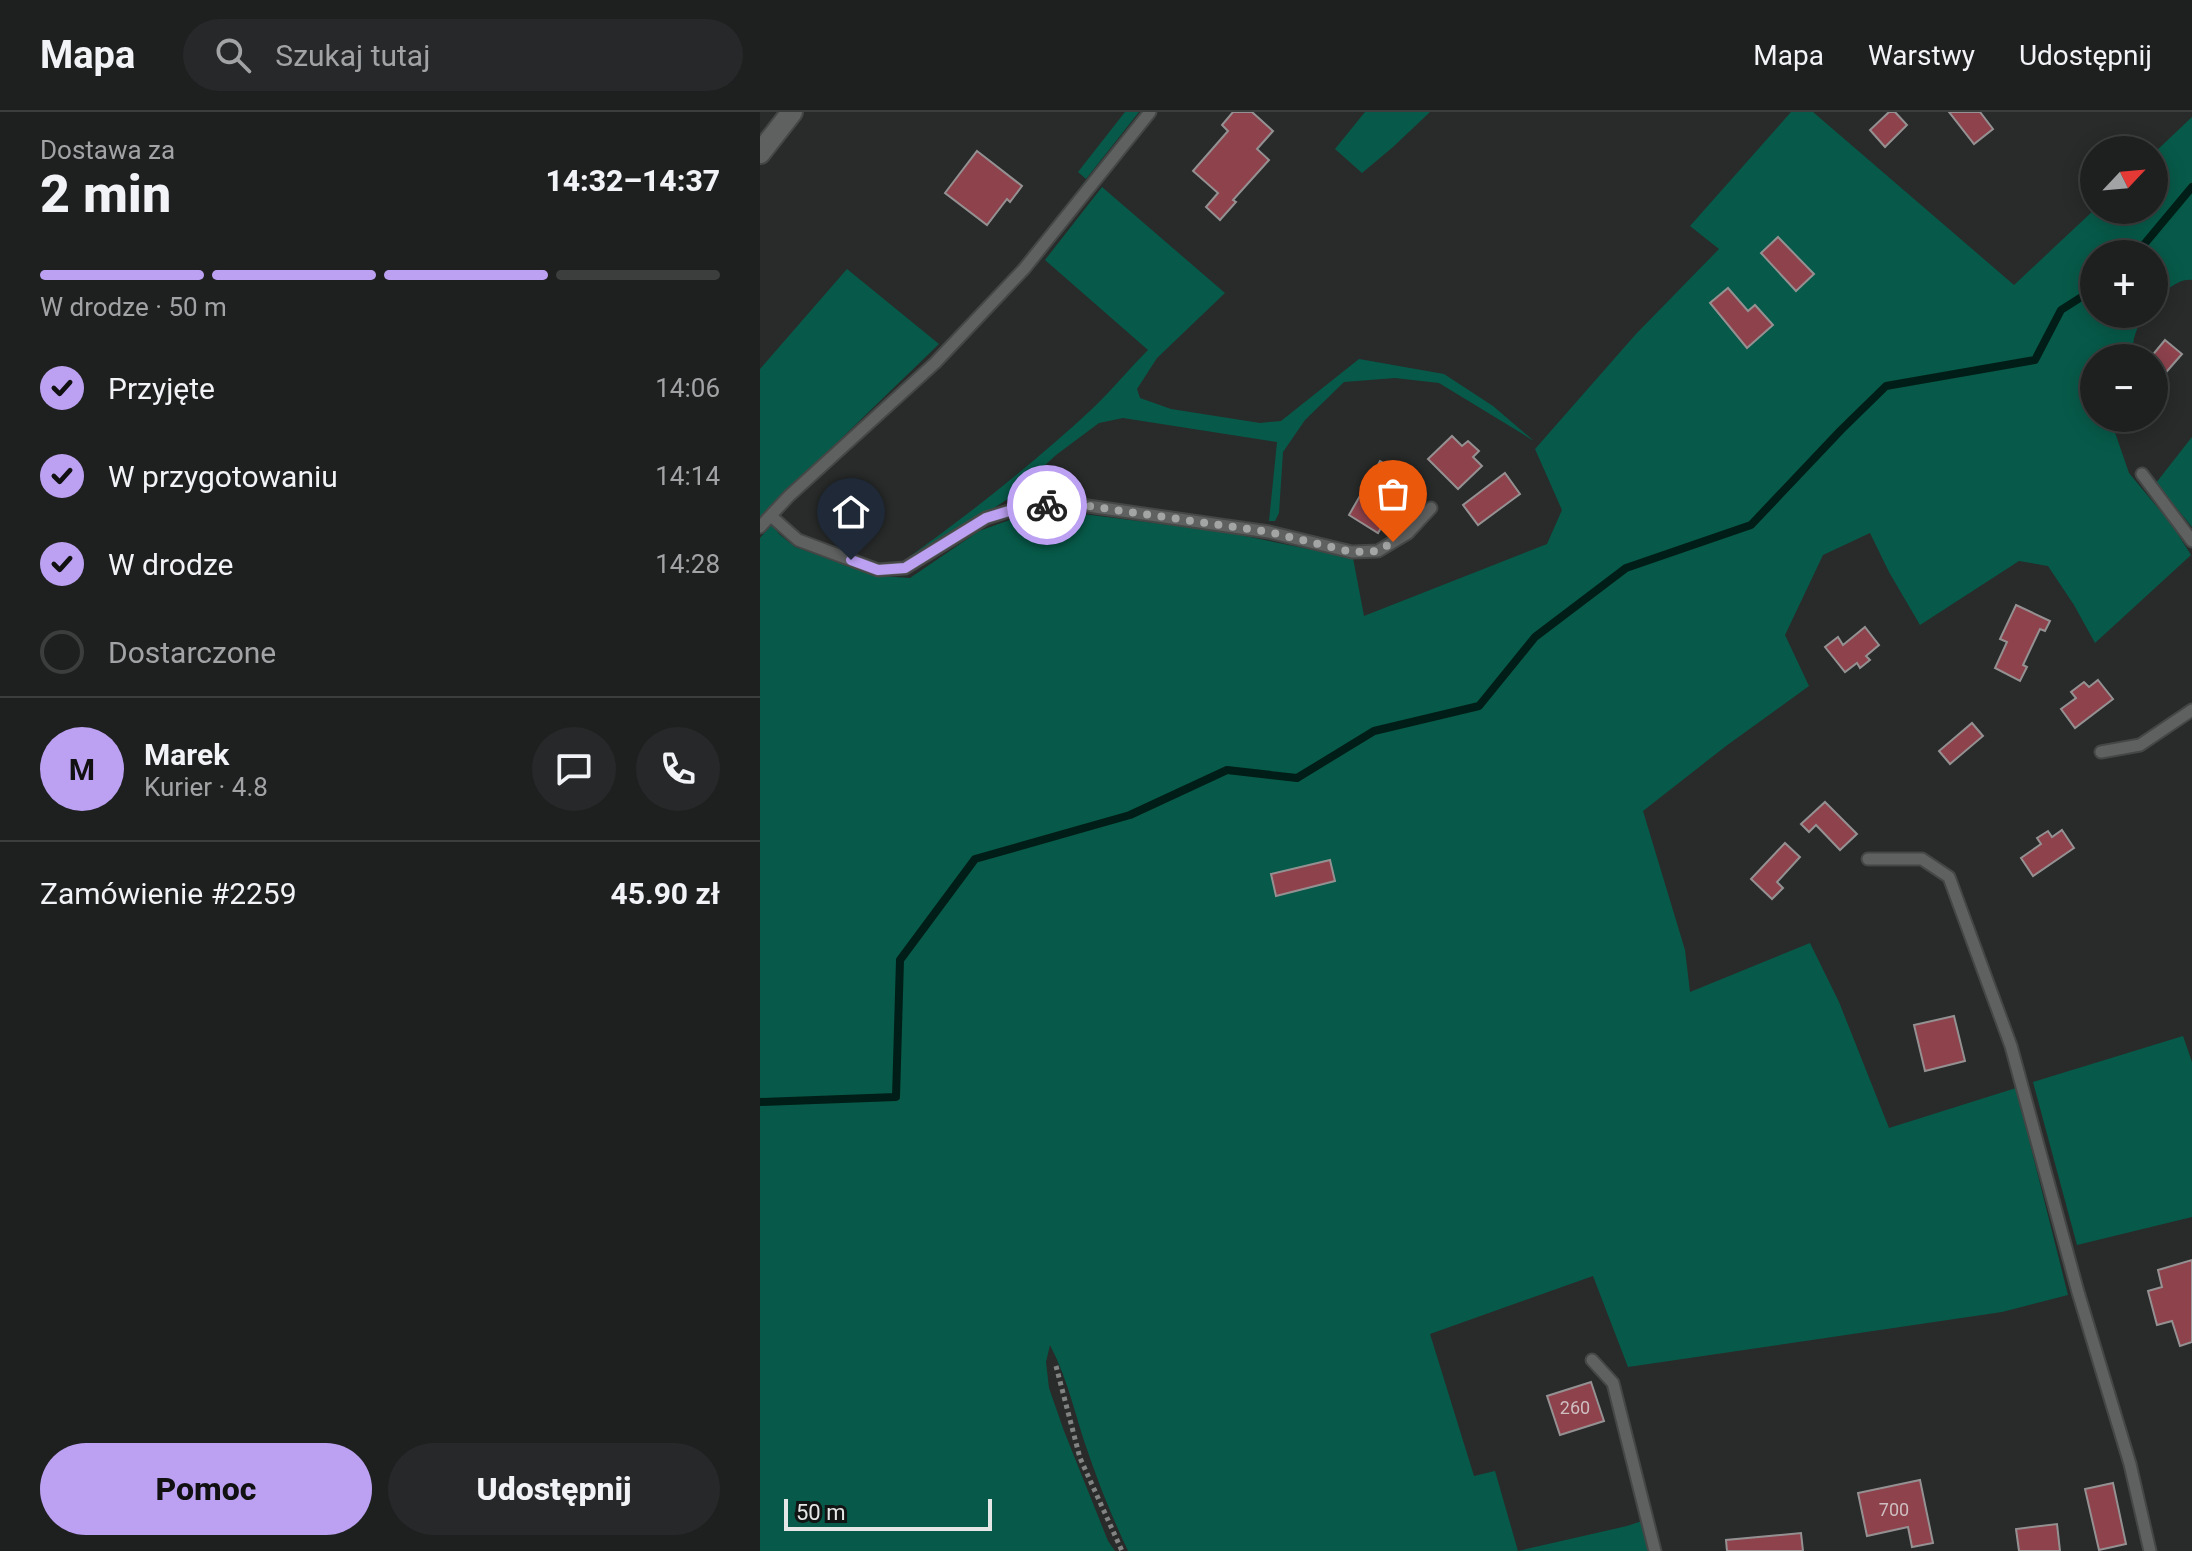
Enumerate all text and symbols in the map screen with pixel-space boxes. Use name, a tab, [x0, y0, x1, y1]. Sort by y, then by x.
search box	[183, 19, 743, 91]
text: Mapa	[40, 33, 135, 77]
icon: search	[211, 33, 255, 77]
text: Szukaj tutaj	[275, 38, 430, 73]
text: Mapa	[1753, 39, 1824, 72]
text: Warstwy	[1868, 39, 1975, 72]
text: Udostępnij	[2019, 39, 2152, 72]
text: Dostawa za	[40, 135, 175, 165]
north arrow	[2080, 136, 2168, 224]
map controls	[2080, 136, 2168, 432]
text: 14:32–14:37	[545, 163, 720, 198]
text: 2 min	[40, 164, 171, 225]
button: +	[2080, 240, 2168, 328]
text: W drodze · 50 m	[40, 292, 227, 322]
button: −	[2080, 344, 2168, 432]
icon: check	[40, 366, 84, 410]
text: Przyjęte	[108, 371, 215, 406]
text: 14:06	[655, 373, 720, 403]
icon: check	[40, 454, 84, 498]
text: W przygotowaniu	[108, 459, 338, 494]
pin	[1359, 460, 1427, 542]
text: 14:14	[655, 461, 720, 491]
courier	[1007, 465, 1087, 545]
icon: bag	[1371, 472, 1415, 516]
pin	[817, 478, 885, 560]
icon: bike	[1025, 483, 1069, 527]
icon: home	[829, 490, 873, 534]
icon: check	[40, 542, 84, 586]
text: W drodze	[108, 547, 233, 582]
text: 14:28	[655, 549, 720, 579]
text: Dostarczone	[108, 635, 276, 670]
button: chat	[532, 727, 616, 811]
button: phone	[636, 727, 720, 811]
text: Marek	[144, 737, 229, 772]
text: M	[69, 752, 95, 787]
text: Kurier · 4.8	[144, 772, 268, 802]
text: Zamówienie #2259	[40, 876, 297, 911]
text: 45.90 zł	[611, 876, 720, 911]
house number: 260	[1560, 1397, 1590, 1418]
button: Pomoc	[40, 1443, 372, 1535]
button: Udostępnij	[388, 1443, 720, 1535]
scale bar	[784, 1495, 992, 1531]
house number: 700	[1879, 1499, 1909, 1520]
text: 50 m	[796, 1500, 845, 1525]

